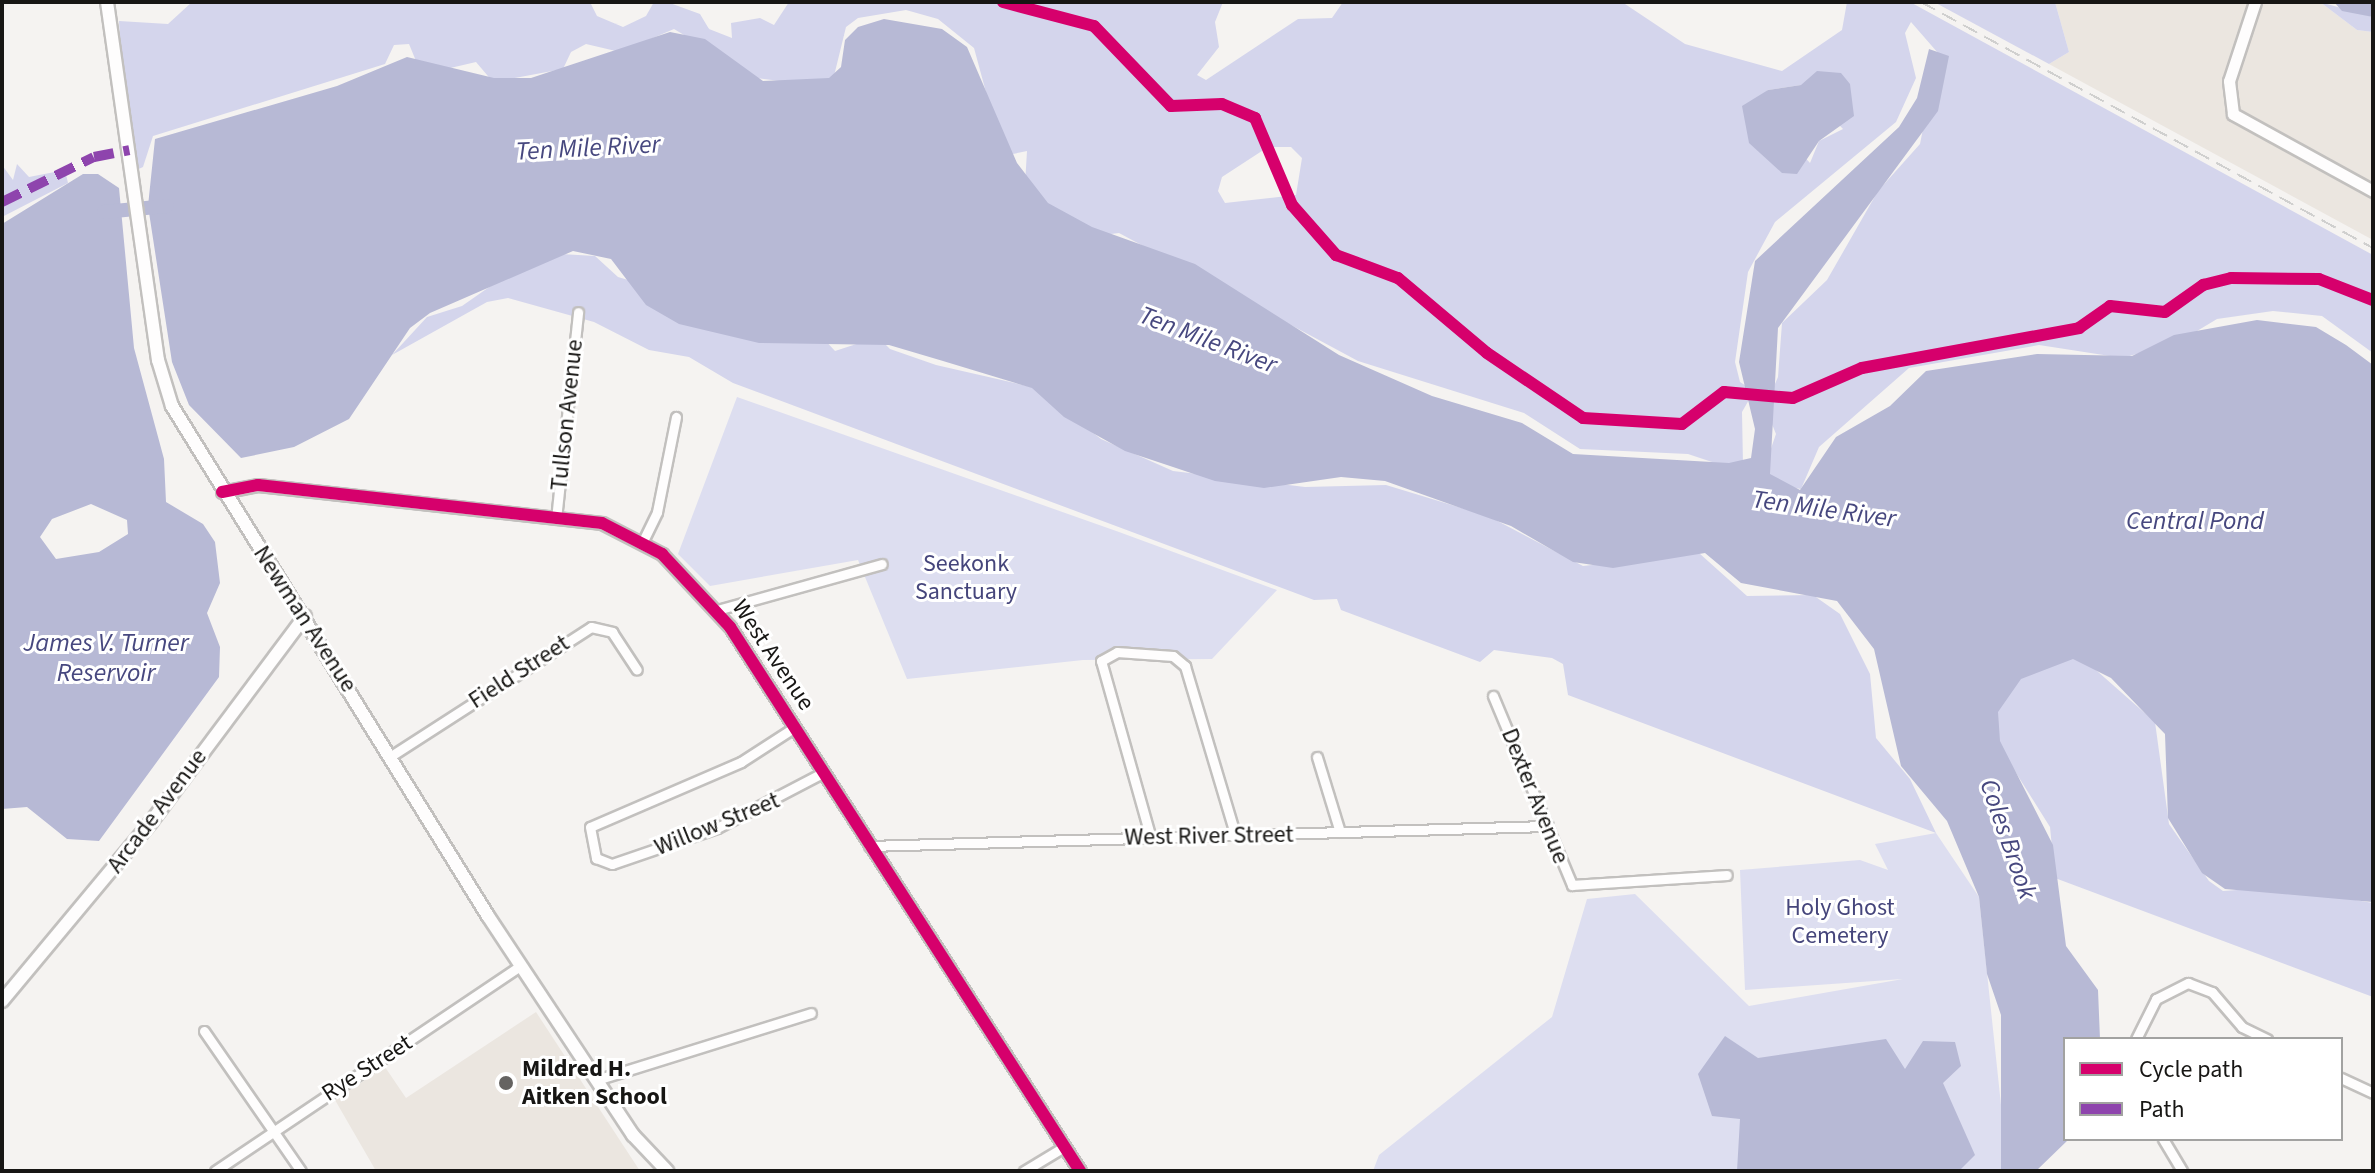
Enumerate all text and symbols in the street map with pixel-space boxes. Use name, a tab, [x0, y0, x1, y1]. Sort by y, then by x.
water label: Ten Mile River	[515, 129, 661, 167]
water label: Ten Mile River	[1135, 299, 1281, 381]
street label: Tullson Avenue	[545, 338, 589, 492]
water label: Ten Mile River	[1750, 483, 1898, 535]
water label: Central Pond	[2126, 505, 2264, 537]
street label: Newman Avenue	[247, 540, 363, 698]
park label: Seekonk Sanctuary	[915, 550, 1017, 606]
street label: West Avenue	[725, 594, 821, 716]
water label: James V. Turner Reservoir	[23, 627, 189, 688]
street label: Field Street	[463, 629, 575, 715]
street label: Dexter Avenue	[1495, 724, 1575, 868]
street label: Arcade Avenue	[101, 743, 213, 879]
water label: Coles Brook	[1973, 775, 2043, 903]
street label: Willow Street	[650, 786, 784, 862]
street label: West River Street	[1124, 820, 1294, 852]
park label: Holy Ghost Cemetery	[1785, 894, 1895, 950]
street label: Rye Street	[317, 1028, 417, 1108]
legend	[2063, 1037, 2343, 1141]
text: Cycle path	[2139, 1052, 2243, 1087]
place label: Mildred H. Aitken School	[522, 1055, 667, 1111]
marker: Mildred H. Aitken School	[497, 1074, 515, 1092]
text: Path	[2139, 1092, 2185, 1127]

